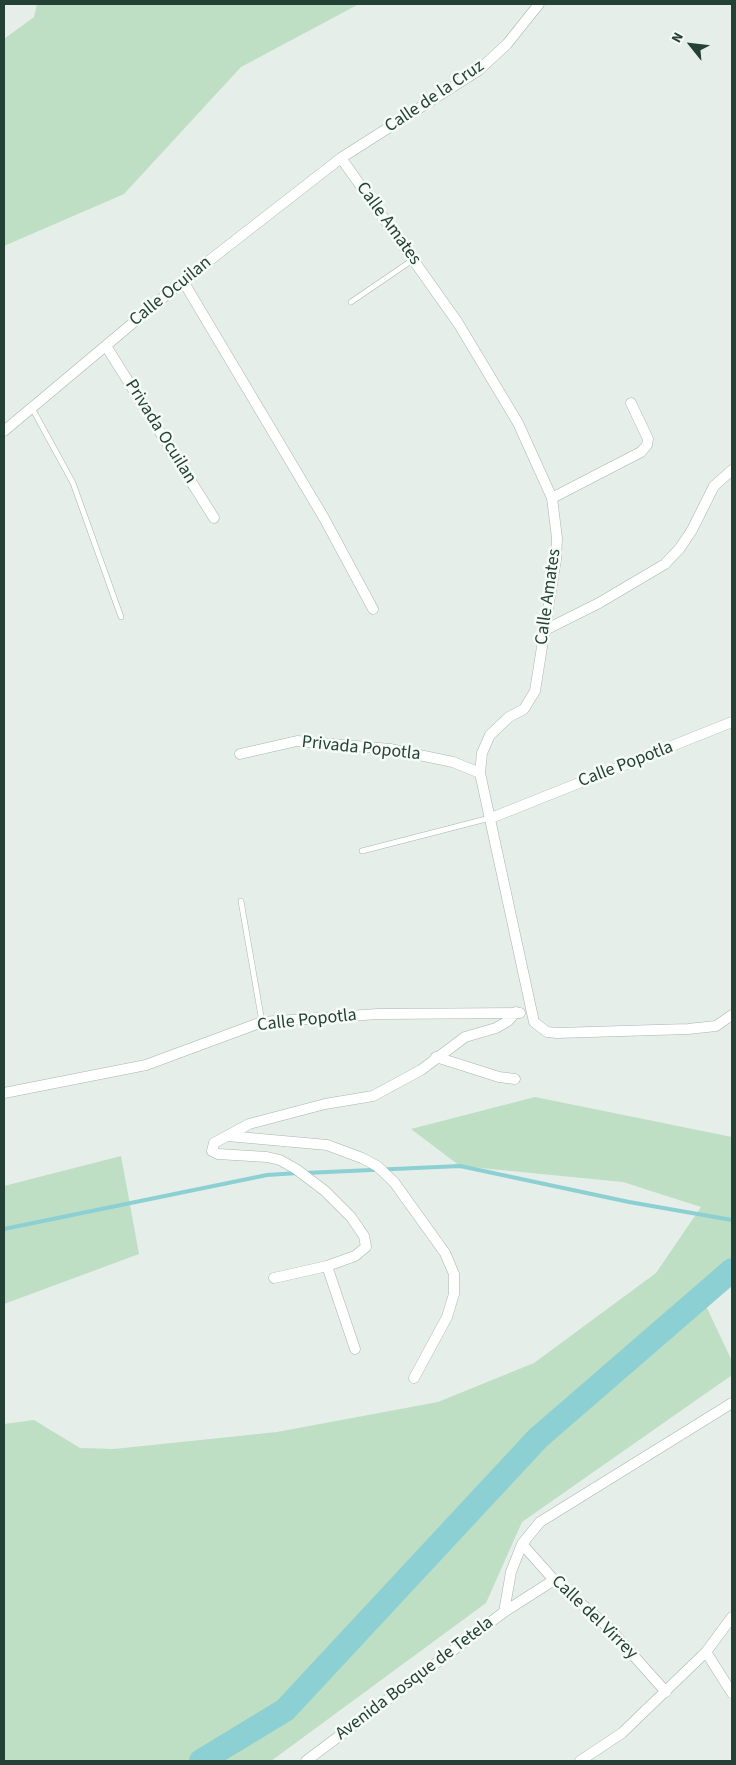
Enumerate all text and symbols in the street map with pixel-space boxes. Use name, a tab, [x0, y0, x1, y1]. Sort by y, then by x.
north arrow	[666, 20, 716, 70]
text: N	[667, 29, 689, 47]
street label: Calle de la Cruz	[381, 56, 489, 138]
street label: Calle Amates	[351, 178, 425, 270]
street label: Calle Ocuilan	[126, 252, 216, 332]
street label: Privada Ocuilan	[119, 376, 201, 488]
street label: Calle Amates	[532, 548, 566, 646]
street label: Privada Popotla	[301, 732, 421, 766]
street label: Calle Popotla	[576, 737, 676, 793]
street label: Calle Popotla	[256, 1005, 358, 1037]
street label: Calle del Virrey	[546, 1571, 642, 1665]
street label: Avenida Bosque de Tetela	[332, 1613, 498, 1745]

